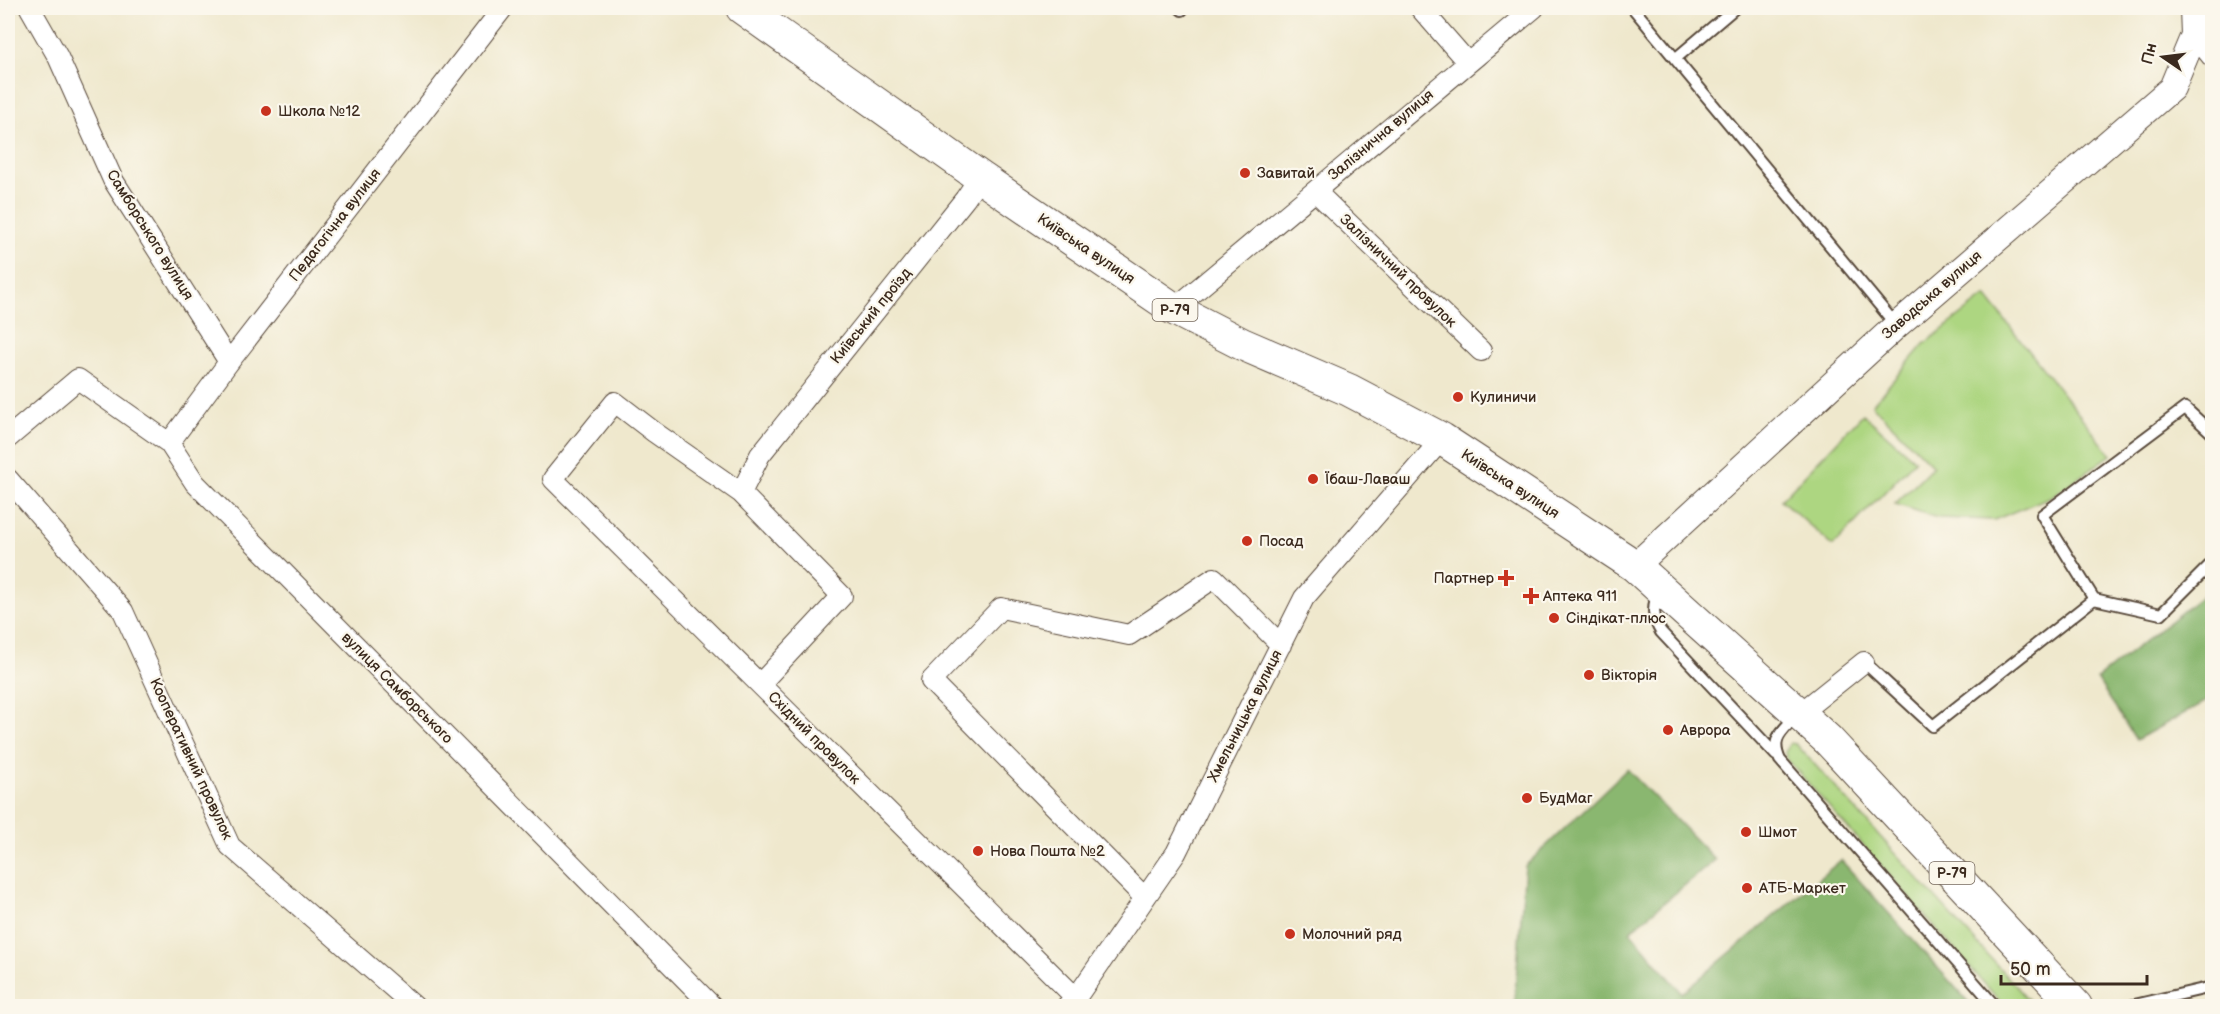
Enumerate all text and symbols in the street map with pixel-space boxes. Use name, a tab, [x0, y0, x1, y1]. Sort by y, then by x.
north arrow	[2133, 27, 2193, 87]
text: Пн	[2138, 41, 2162, 66]
street label: Залізнична вулиця	[1324, 85, 1438, 185]
place label: Школа №12	[278, 102, 360, 121]
marker: Школа №12	[259, 104, 273, 118]
place label: Завитай	[1257, 164, 1315, 183]
street label: Педагогічна вулиця	[285, 165, 385, 285]
street label: Самборського вулиця	[102, 166, 198, 304]
marker: Завитай	[1238, 166, 1252, 180]
street label: Київська вулиця	[1034, 209, 1138, 289]
street label: Залізничний провулок	[1336, 210, 1460, 332]
street label: Заводська вулиця	[1878, 246, 1986, 344]
street label: Київський проїзд	[826, 264, 916, 368]
road number: Р-79	[1152, 299, 1198, 321]
place label: Кулиничи	[1470, 388, 1536, 407]
marker: Кулиничи	[1451, 390, 1465, 404]
street label: Київська вулиця	[1457, 445, 1563, 523]
place label: Їбаш-Лаваш	[1324, 470, 1410, 489]
marker: Їбаш-Лаваш	[1306, 472, 1320, 486]
place label: Посад	[1259, 532, 1303, 551]
marker: Посад	[1240, 534, 1254, 548]
place label: Партнер	[1433, 569, 1495, 588]
marker: Партнер	[1499, 571, 1513, 585]
place label: Аптека 911	[1542, 587, 1617, 606]
marker: Аптека 911	[1524, 589, 1538, 603]
place label: Сіндікат-плюс	[1566, 609, 1667, 628]
marker: Сіндікат-плюс	[1547, 611, 1561, 625]
street label: вулиця Самборського	[337, 628, 457, 748]
street label: Хмельницька вулиця	[1203, 647, 1287, 785]
place label: Вікторія	[1601, 666, 1657, 685]
marker: Вікторія	[1582, 668, 1596, 682]
street label: Кооперативний провулок	[145, 675, 237, 843]
street label: Східний провулок	[764, 688, 864, 788]
place label: Аврора	[1679, 721, 1731, 740]
marker: Аврора	[1661, 723, 1675, 737]
place label: БудМаг	[1539, 789, 1593, 808]
marker: БудМаг	[1520, 791, 1534, 805]
place label: Шмот	[1758, 823, 1797, 842]
marker: Шмот	[1739, 825, 1753, 839]
place label: Нова Пошта №2	[990, 842, 1105, 861]
marker: Нова Пошта №2	[971, 844, 985, 858]
road number: Р-79	[1930, 862, 1974, 884]
place label: АТБ-Маркет	[1758, 879, 1846, 898]
marker: АТБ-Маркет	[1740, 881, 1754, 895]
place label: Молочний ряд	[1302, 925, 1402, 944]
marker: Молочний ряд	[1283, 927, 1297, 941]
scale bar	[2001, 948, 2146, 986]
text: 50 m	[2010, 959, 2051, 980]

